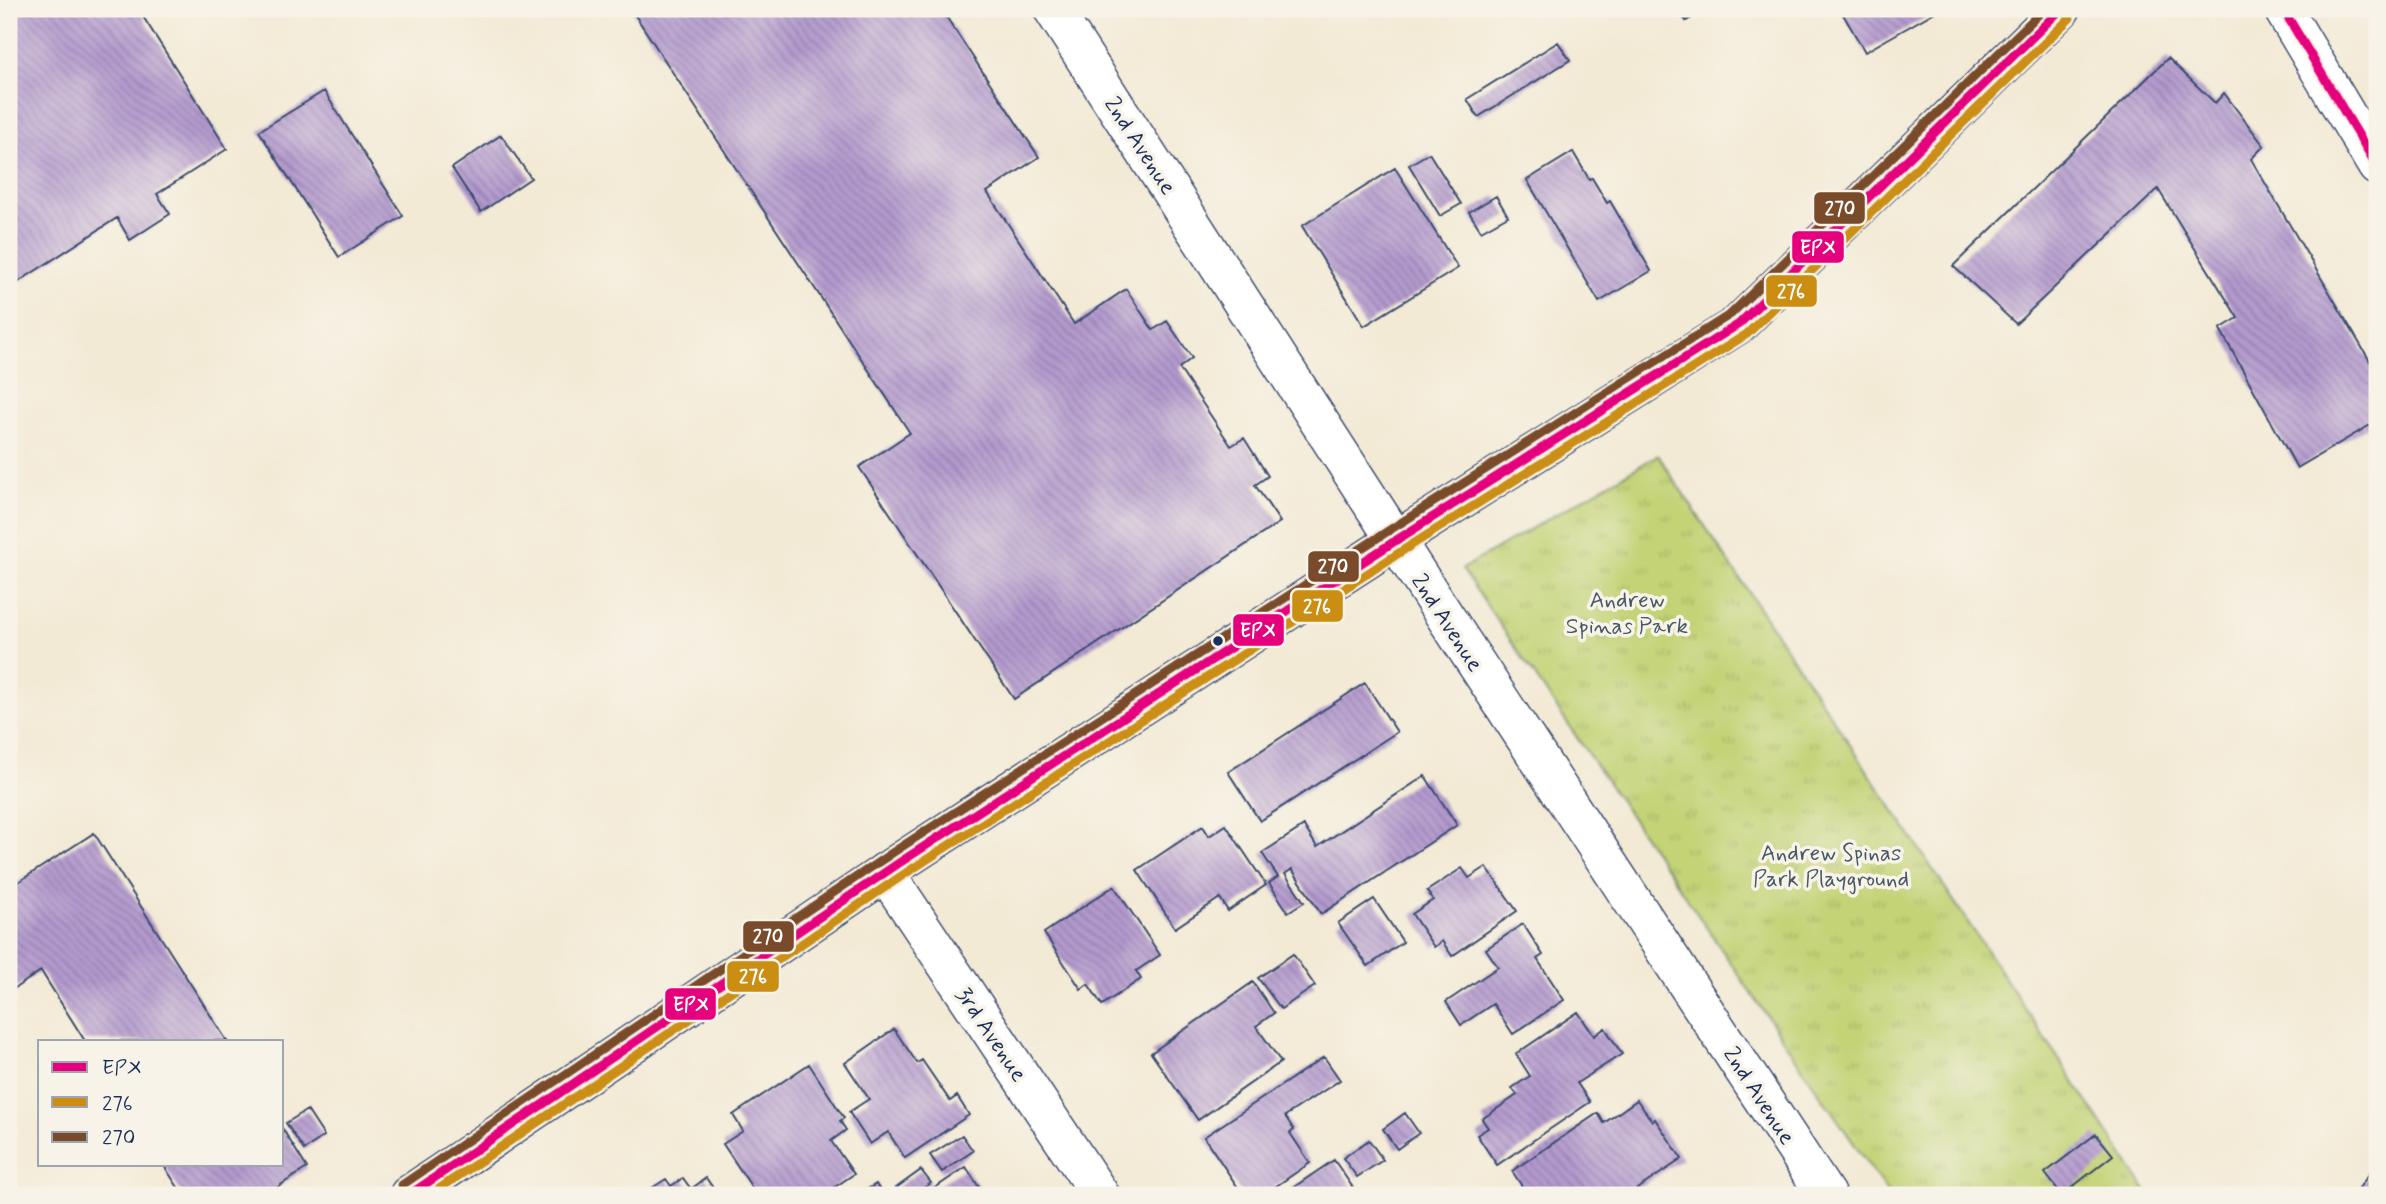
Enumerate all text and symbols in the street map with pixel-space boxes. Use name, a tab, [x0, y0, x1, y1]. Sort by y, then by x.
street label: 2nd Avenue	[1096, 91, 1182, 201]
line badge: 270	[1813, 191, 1866, 225]
text: 270	[1825, 197, 1855, 222]
line badge: EPX	[1791, 230, 1845, 264]
text: EPX	[1800, 236, 1836, 261]
line badge: 276	[1765, 274, 1818, 308]
text: 276	[1777, 280, 1805, 305]
line badge: 270	[1307, 550, 1360, 583]
text: 270	[1318, 555, 1348, 580]
street label: 2nd Avenue	[1403, 568, 1489, 678]
park label: Andrew Spinas Park	[1566, 586, 1688, 642]
line badge: 276	[1291, 589, 1344, 623]
text: 276	[1303, 595, 1331, 620]
line badge: EPX	[1232, 613, 1285, 647]
text: EPX	[1240, 619, 1276, 644]
unlabelled marker	[1211, 634, 1225, 648]
park label: Andrew Spinas Park Playground	[1753, 839, 1909, 895]
line badge: 270	[742, 920, 795, 953]
text: 270	[753, 925, 783, 950]
line badge: 276	[726, 960, 780, 993]
text: 276	[739, 965, 767, 990]
street label: 3rd Avenue	[948, 982, 1033, 1088]
line badge: EPX	[664, 987, 717, 1021]
text: EPX	[673, 993, 709, 1018]
legend	[38, 1040, 284, 1166]
street label: 2nd Avenue	[1715, 1041, 1801, 1151]
text: EPX	[102, 1054, 142, 1082]
text: 276	[102, 1090, 133, 1118]
text: 270	[102, 1124, 135, 1152]

